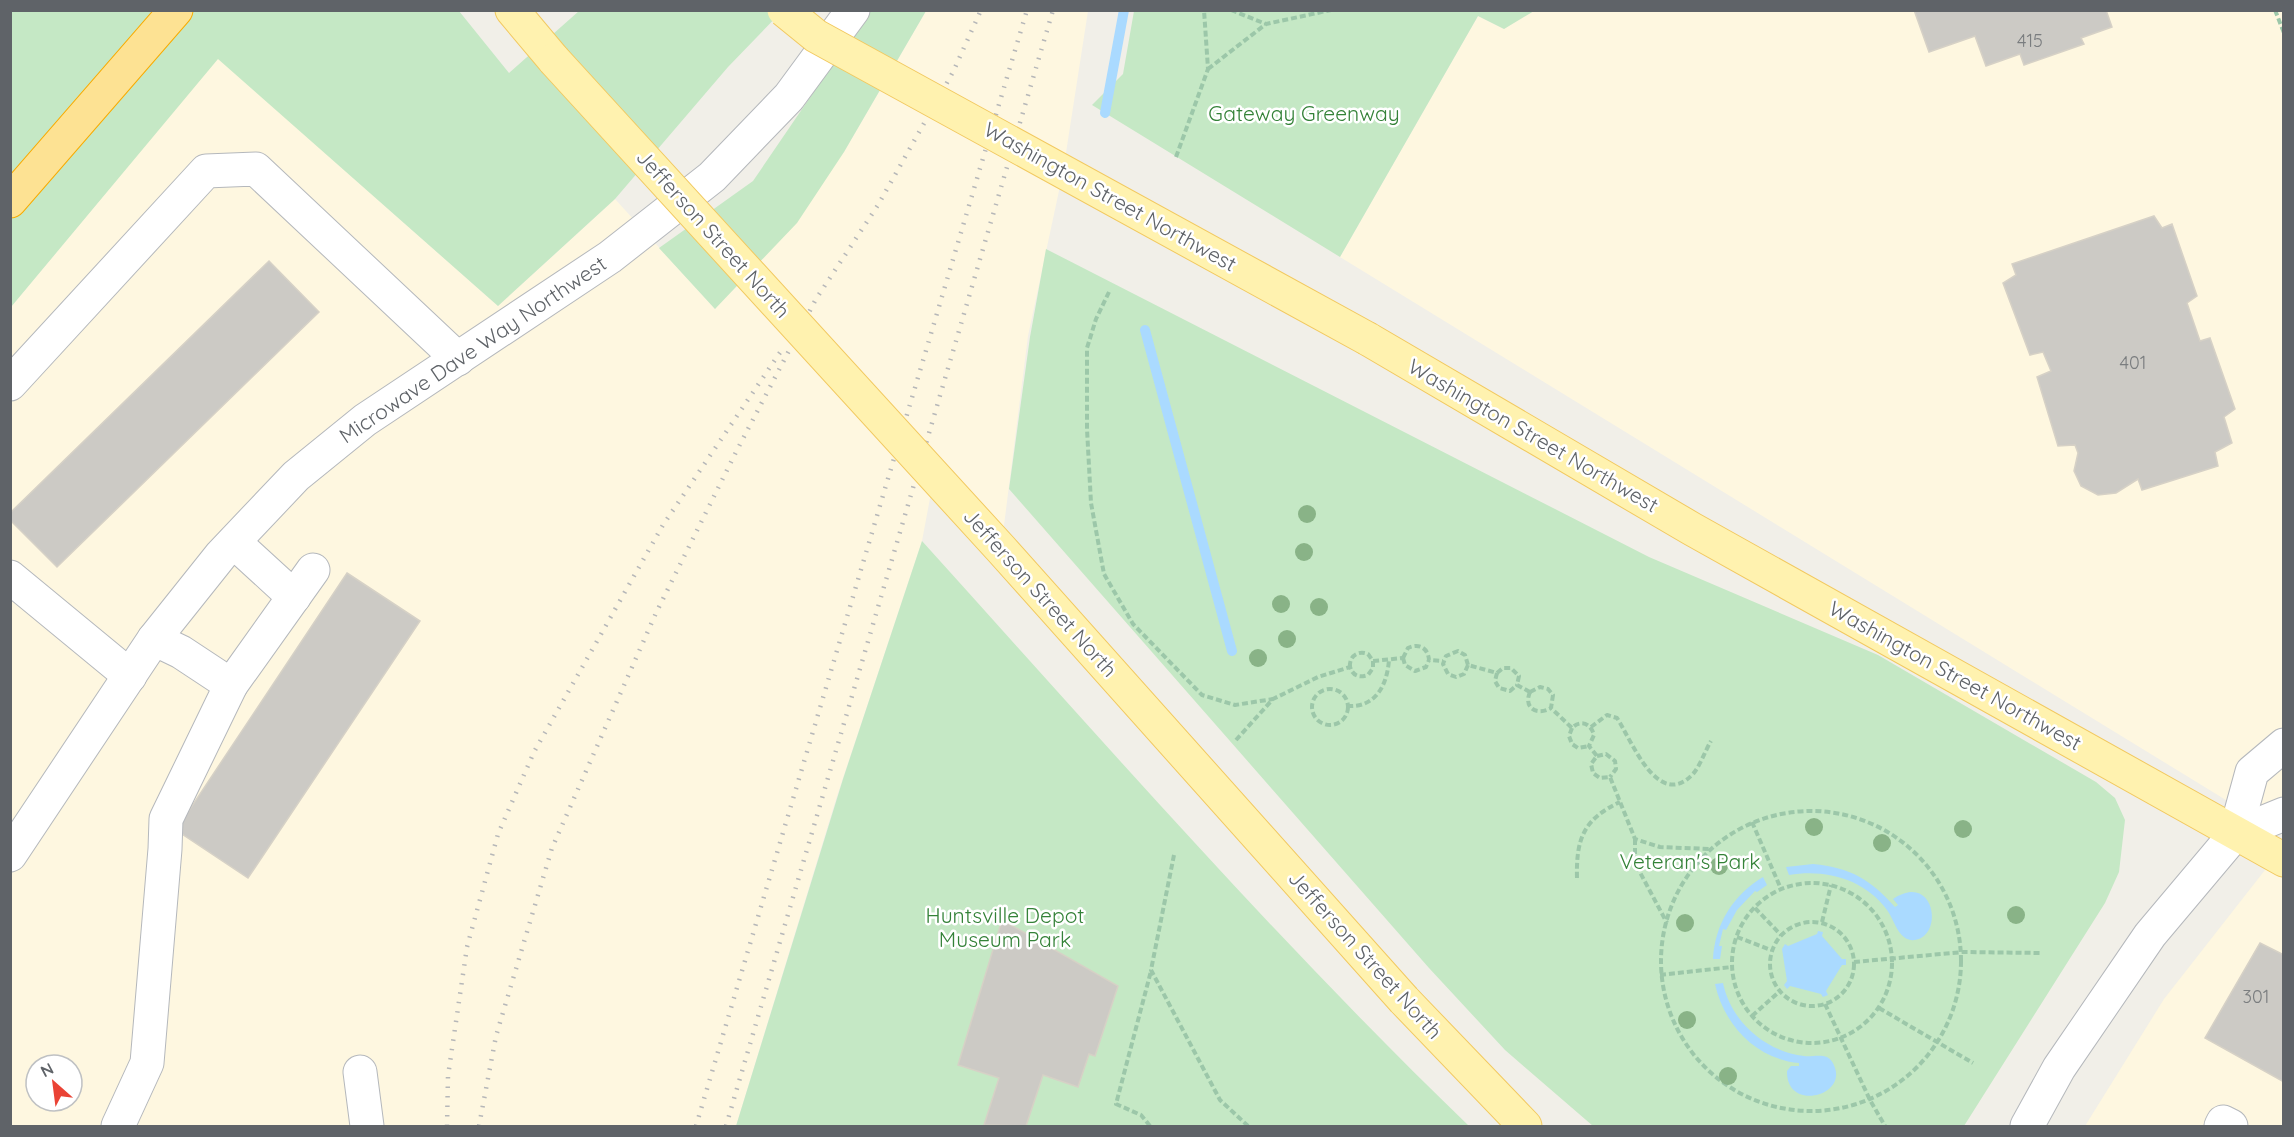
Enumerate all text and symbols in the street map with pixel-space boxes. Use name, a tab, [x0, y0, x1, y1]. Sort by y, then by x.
house number: 415	[2017, 29, 2043, 52]
park label: Gateway Greenway	[1208, 100, 1400, 126]
street label: Washington Street Northwest	[980, 116, 1241, 277]
street label: Jefferson Street North	[631, 144, 796, 323]
street label: Microwave Dave Way Northwest	[334, 250, 611, 448]
house number: 401	[2120, 351, 2146, 374]
street label: Washington Street Northwest	[1404, 353, 1663, 518]
street label: Jefferson Street North	[958, 503, 1123, 682]
street label: Washington Street Northwest	[1825, 595, 2086, 756]
park label: Veteran's Park	[1619, 848, 1761, 874]
street label: Jefferson Street North	[1283, 865, 1448, 1044]
park label: Huntsville Depot Museum Park	[926, 902, 1084, 952]
house number: 301	[2243, 985, 2269, 1008]
north arrow	[24, 1053, 84, 1113]
text: N	[37, 1058, 57, 1081]

